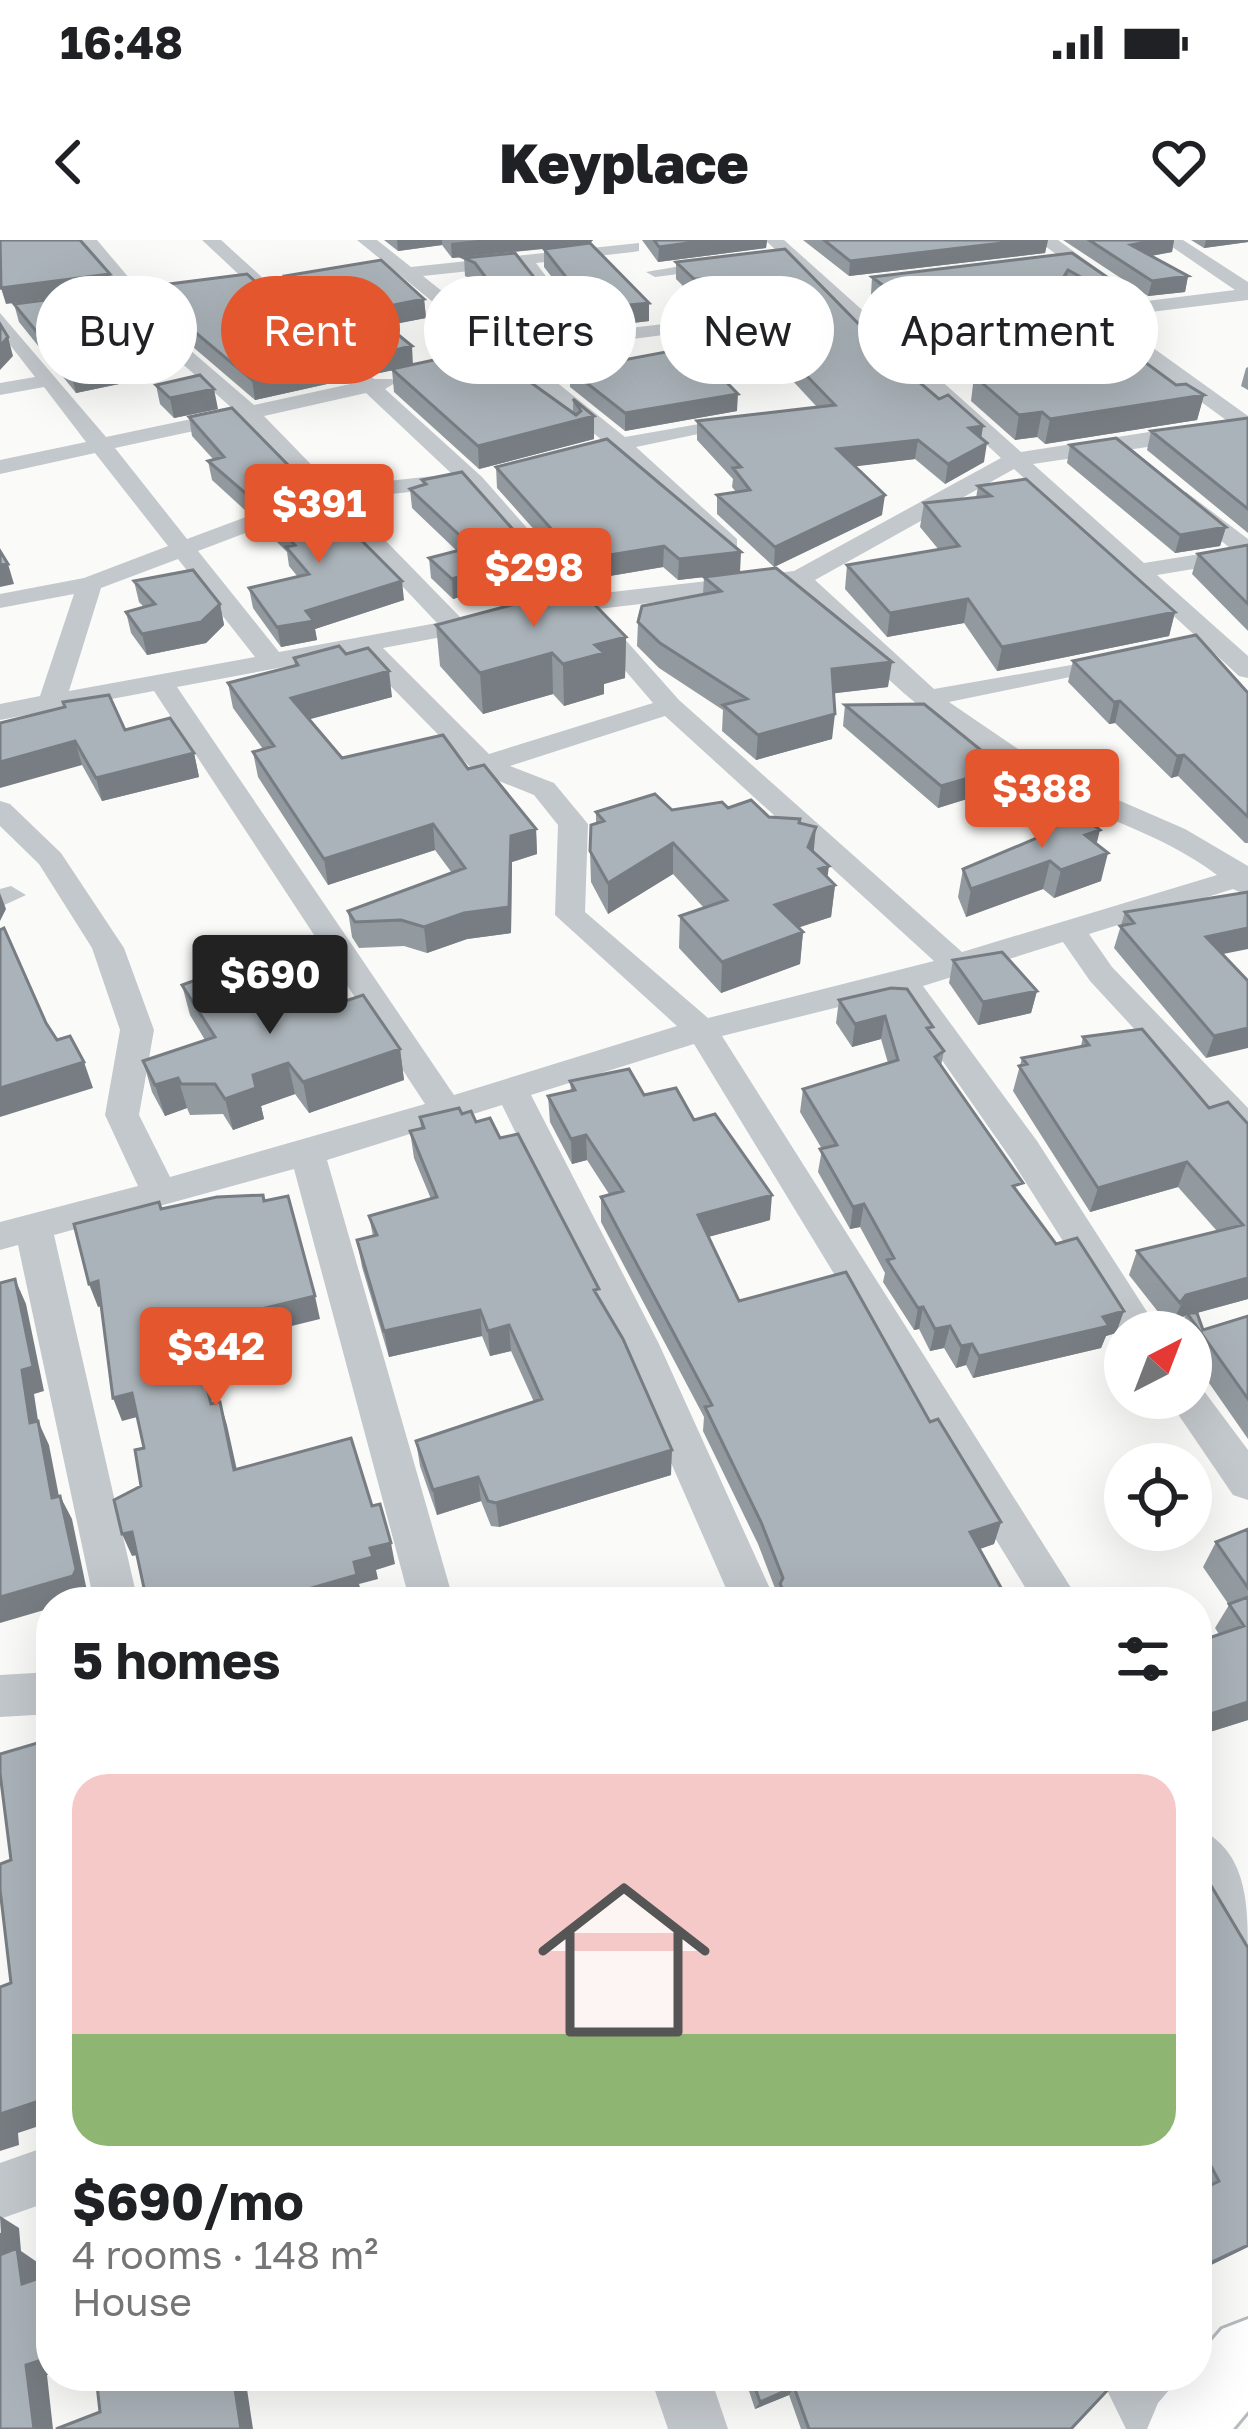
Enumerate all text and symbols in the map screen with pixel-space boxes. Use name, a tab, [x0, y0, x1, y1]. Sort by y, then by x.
text: 16:48	[60, 15, 183, 69]
icon: back	[36, 129, 102, 195]
icon: heart	[1146, 129, 1212, 195]
text: Keyplace	[499, 130, 749, 195]
chip: Buy	[36, 276, 197, 384]
chip: Rent	[221, 276, 400, 384]
chip: Filters	[424, 276, 636, 384]
chip: New	[660, 276, 834, 384]
chip: Apartment	[858, 276, 1158, 384]
pin: $391	[248, 464, 390, 566]
text: $391	[272, 479, 366, 526]
pin: $298	[463, 528, 605, 630]
text: $298	[484, 543, 584, 590]
pin: $388	[971, 749, 1113, 851]
text: $388	[992, 764, 1092, 811]
pin: $690	[199, 935, 341, 1037]
text: $690	[219, 950, 321, 997]
pin: $342	[145, 1307, 287, 1409]
north arrow	[1104, 1311, 1212, 1419]
map controls	[1104, 1311, 1212, 1551]
text: $342	[167, 1322, 265, 1369]
button: locate	[1104, 1443, 1212, 1551]
icon: filters	[1110, 1626, 1176, 1692]
text: 5 homes	[72, 1629, 281, 1690]
icon: home	[516, 1852, 732, 2068]
text: $690/mo	[72, 2170, 304, 2231]
text: 4 rooms · 148 m²	[72, 2231, 378, 2278]
text: House	[72, 2278, 192, 2325]

